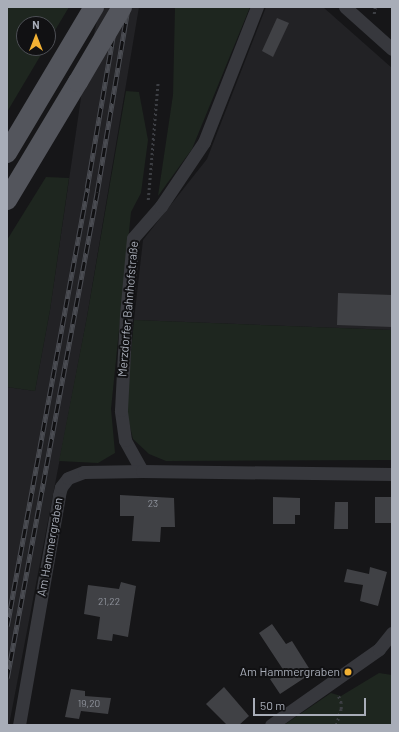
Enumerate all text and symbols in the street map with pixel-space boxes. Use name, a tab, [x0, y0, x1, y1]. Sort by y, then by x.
north arrow	[16, 16, 56, 56]
text: N	[32, 18, 40, 31]
street label: Merzdorfer Bahnhofstraße	[115, 240, 141, 378]
street label: Am Hammergraben	[34, 496, 66, 598]
house number: 23	[148, 498, 158, 510]
house number: 21,22	[98, 596, 120, 608]
place label: Am Hammergraben	[240, 665, 340, 679]
marker: Am Hammergraben	[343, 667, 353, 677]
scale bar	[255, 690, 368, 716]
house number: 19,20	[78, 698, 100, 710]
text: 50 m	[260, 698, 285, 712]

